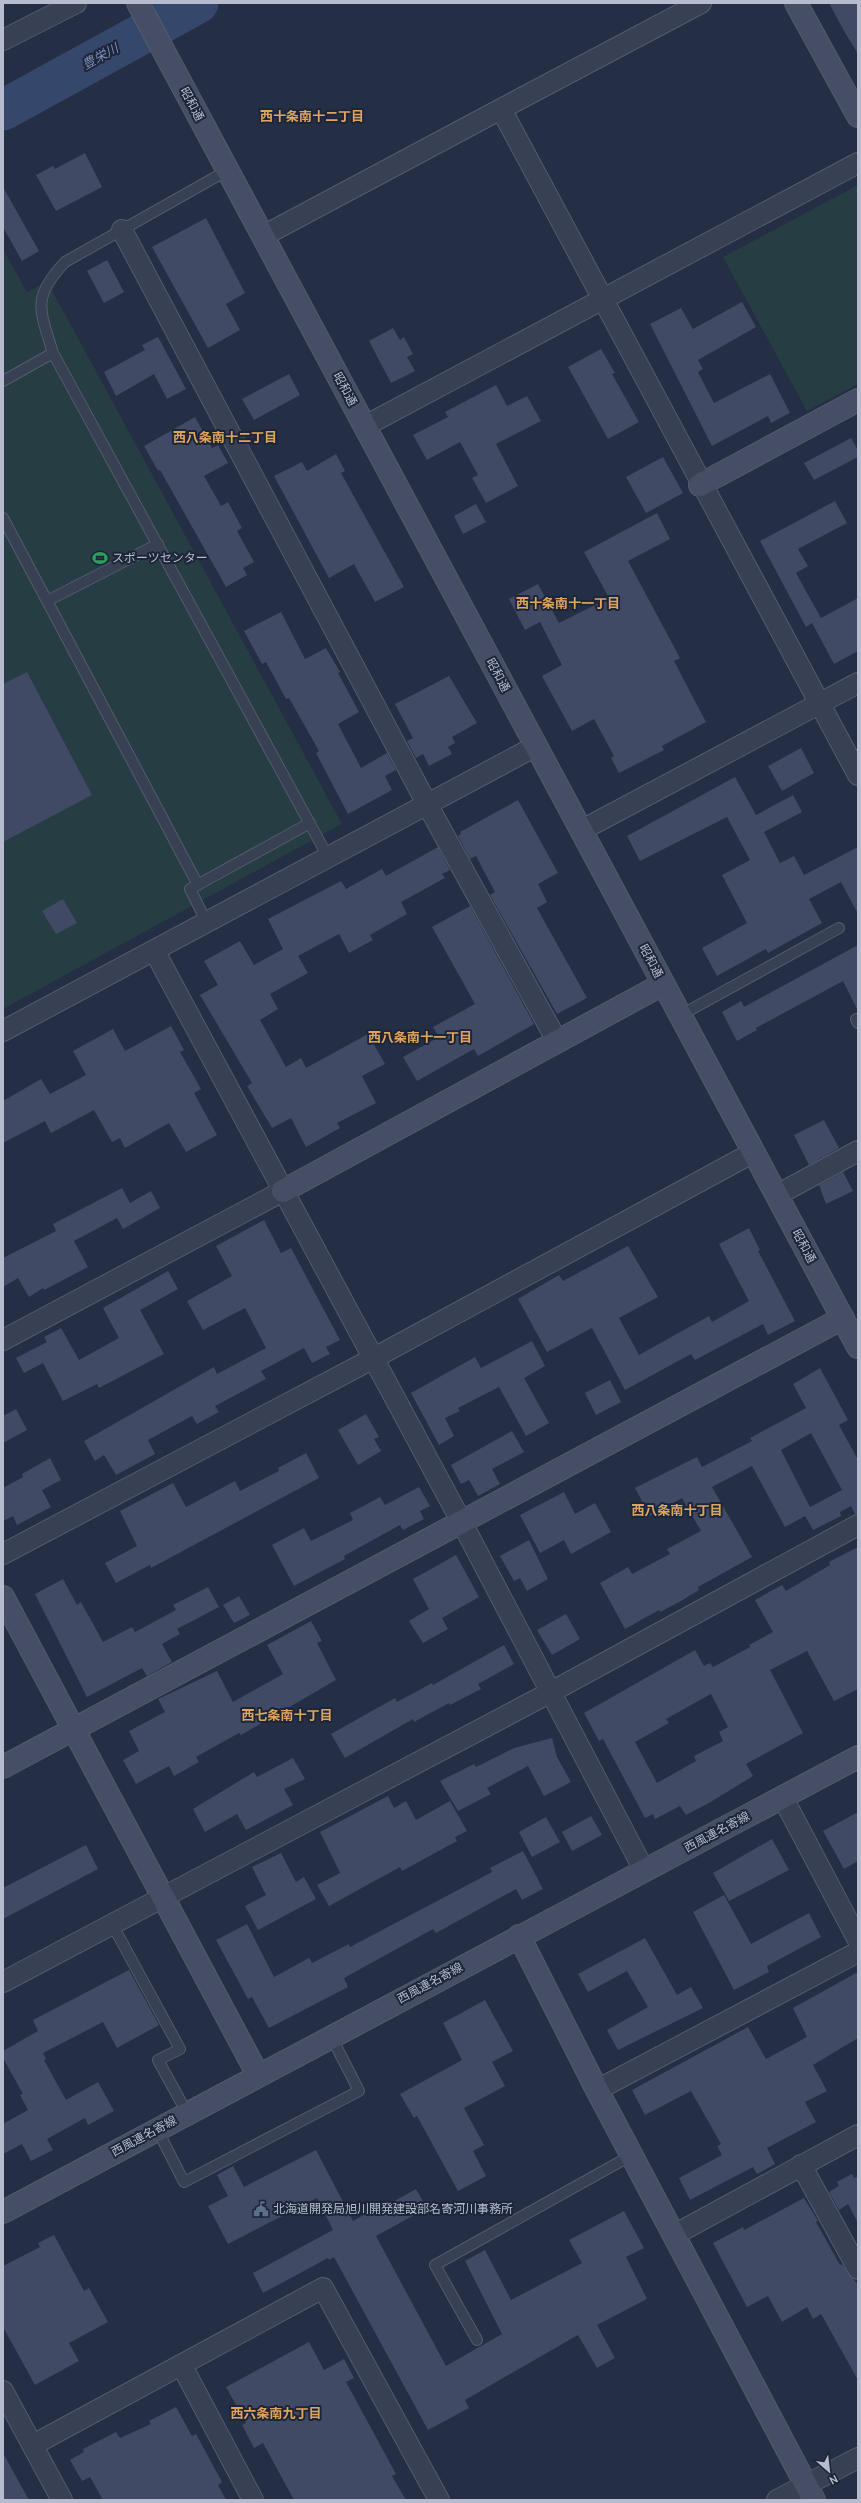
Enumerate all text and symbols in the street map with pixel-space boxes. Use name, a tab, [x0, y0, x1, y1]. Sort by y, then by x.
water label: 豊栄川	[79, 39, 123, 72]
street label: 昭和通	[177, 84, 208, 123]
district label: 西十条南十二丁目	[260, 108, 364, 124]
street label: 昭和通	[330, 369, 361, 408]
district label: 西八条南十二丁目	[173, 429, 277, 445]
sports icon: スポーツセンター	[91, 549, 109, 567]
place label: スポーツセンター	[112, 550, 208, 565]
district label: 西十条南十一丁目	[516, 595, 620, 611]
street label: 昭和通	[483, 655, 514, 694]
street label: 昭和通	[636, 941, 667, 980]
district label: 西八条南十一丁目	[368, 1029, 472, 1045]
street label: 昭和通	[789, 1226, 820, 1265]
district label: 西八条南十丁目	[631, 1502, 723, 1518]
district label: 西七条南十丁目	[241, 1707, 333, 1723]
street label: 西風連名寄線	[681, 1808, 752, 1855]
street label: 西風連名寄線	[394, 1959, 465, 2006]
street label: 西風連名寄線	[108, 2112, 179, 2159]
public building icon: 北海道開発局旭川開発建設部名寄河川事務所	[252, 2200, 270, 2218]
place label: 北海道開発局旭川開発建設部名寄河川事務所	[273, 2201, 513, 2216]
district label: 西六条南九丁目	[230, 2405, 322, 2421]
north arrow	[809, 2451, 849, 2491]
text: N	[827, 2472, 840, 2488]

